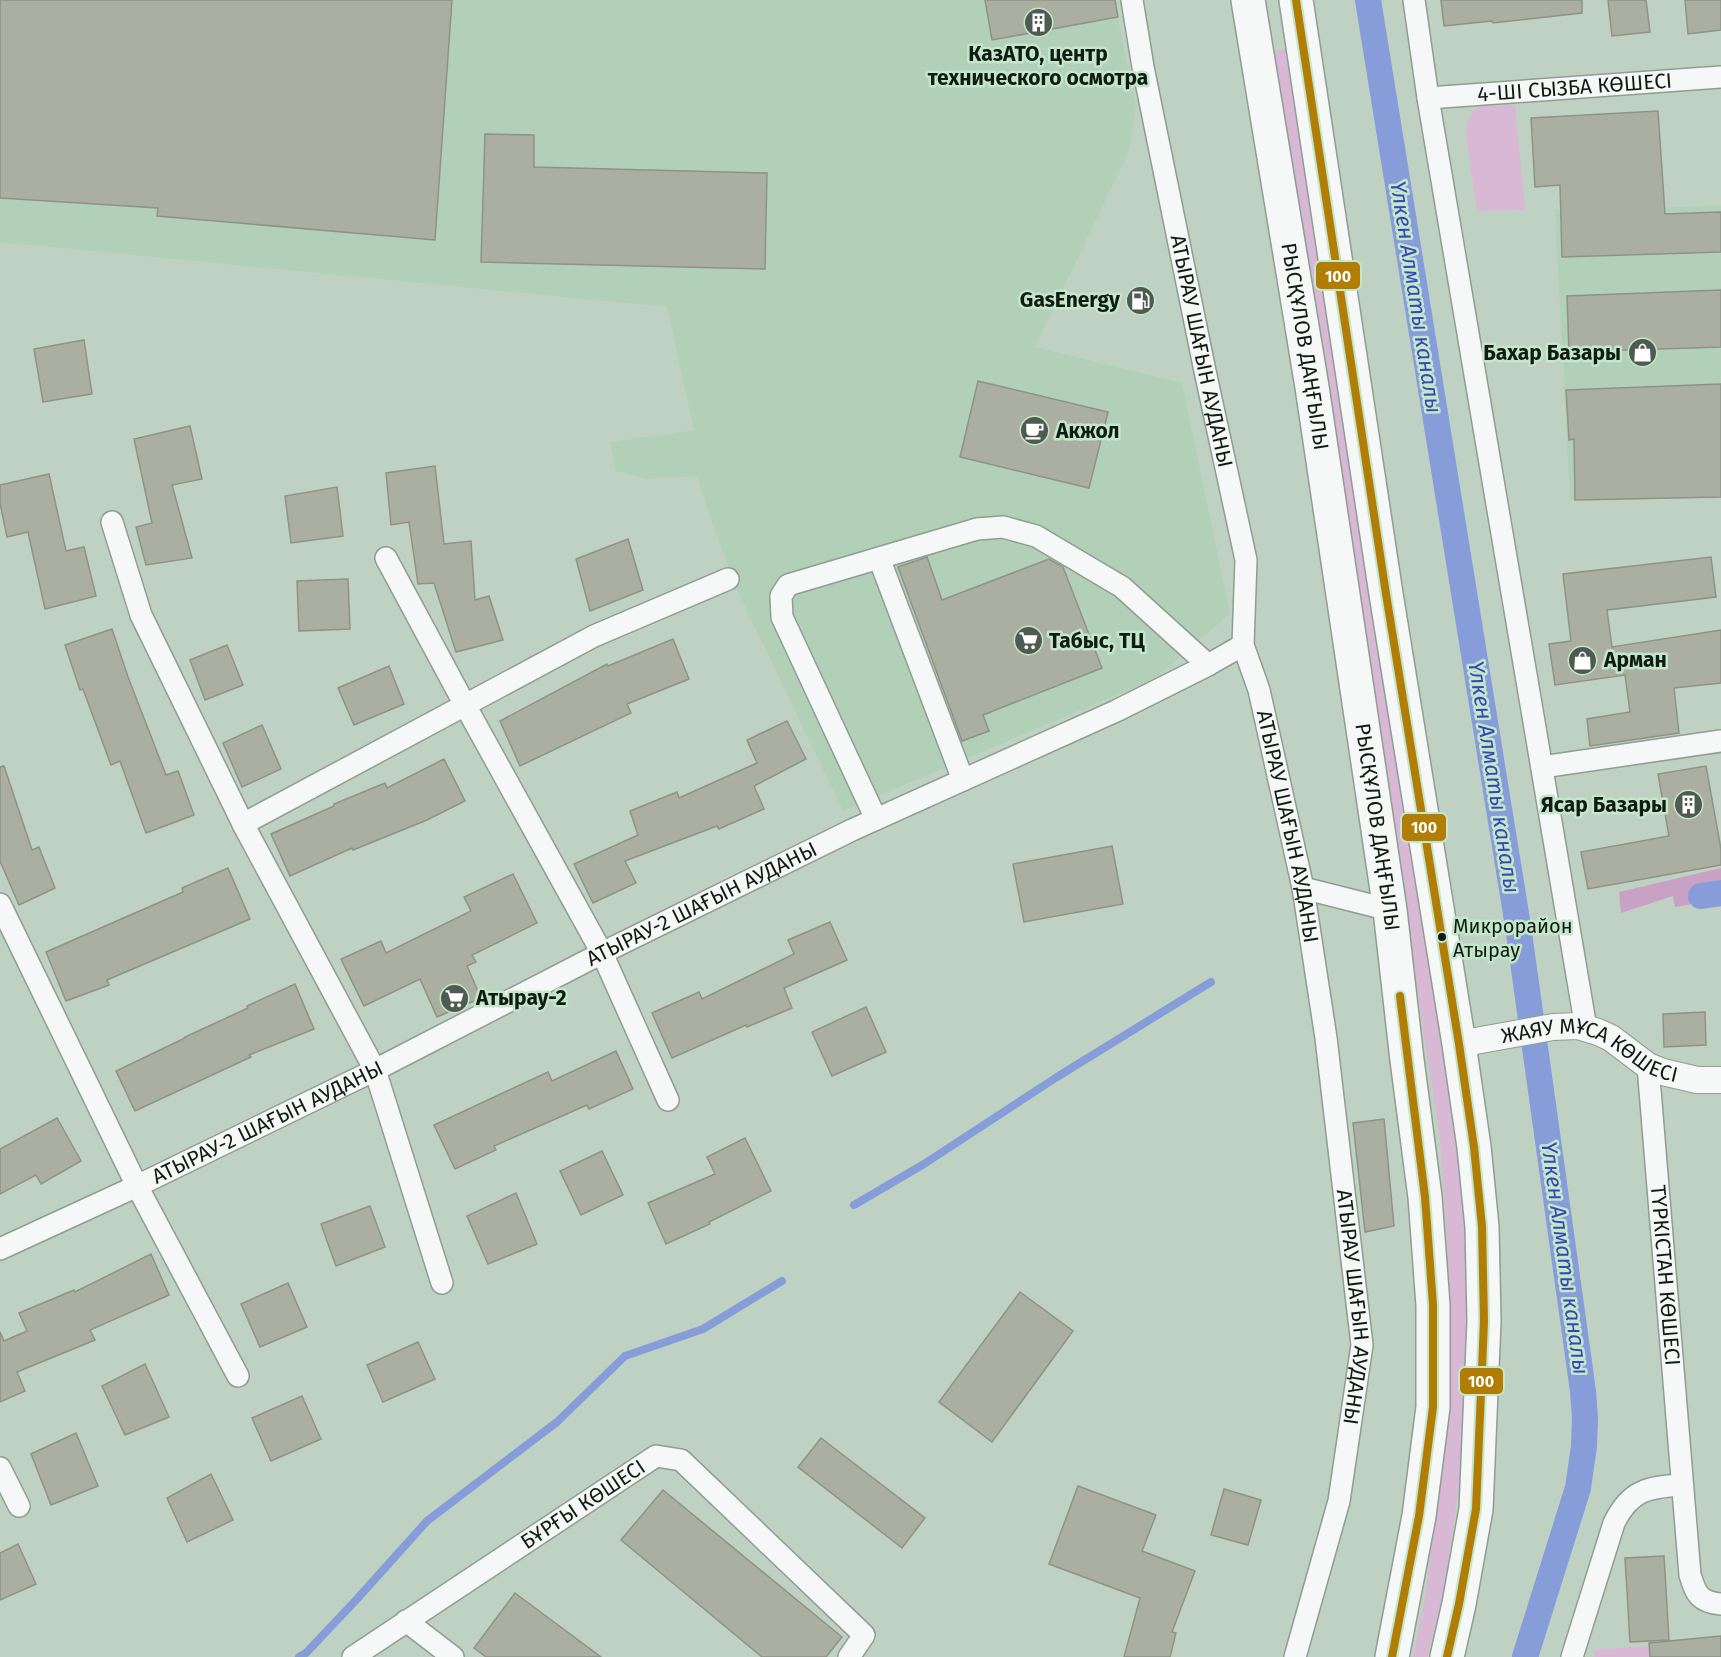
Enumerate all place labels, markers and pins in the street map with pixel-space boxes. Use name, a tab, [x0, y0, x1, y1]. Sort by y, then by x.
building icon: КазАТО, центр технического осмотра	[1022, 7, 1054, 39]
place label: КазАТО, центр технического осмотра	[928, 41, 1148, 91]
fuel station icon: GasEnergy	[1125, 284, 1157, 316]
place label: GasEnergy	[1020, 287, 1120, 313]
shop icon: Бахар Базары	[1626, 337, 1658, 369]
place label: Бахар Базары	[1483, 340, 1621, 366]
cafe icon: Акжол	[1019, 415, 1051, 447]
place label: Акжол	[1055, 418, 1120, 444]
supermarket icon: Табыс, ТЦ	[1012, 625, 1044, 657]
place label: Табыс, ТЦ	[1049, 628, 1145, 654]
shop icon: Арман	[1567, 644, 1599, 676]
place label: Арман	[1603, 647, 1667, 673]
building icon: Ясар Базары	[1672, 789, 1704, 821]
place label: Ясар Базары	[1541, 792, 1667, 818]
place label: Микрорайон Атырау	[1453, 914, 1573, 962]
marker: Микрорайон Атырау	[1436, 931, 1448, 943]
supermarket icon: Атырау-2	[439, 982, 471, 1014]
place label: Атырау-2	[475, 985, 567, 1011]

